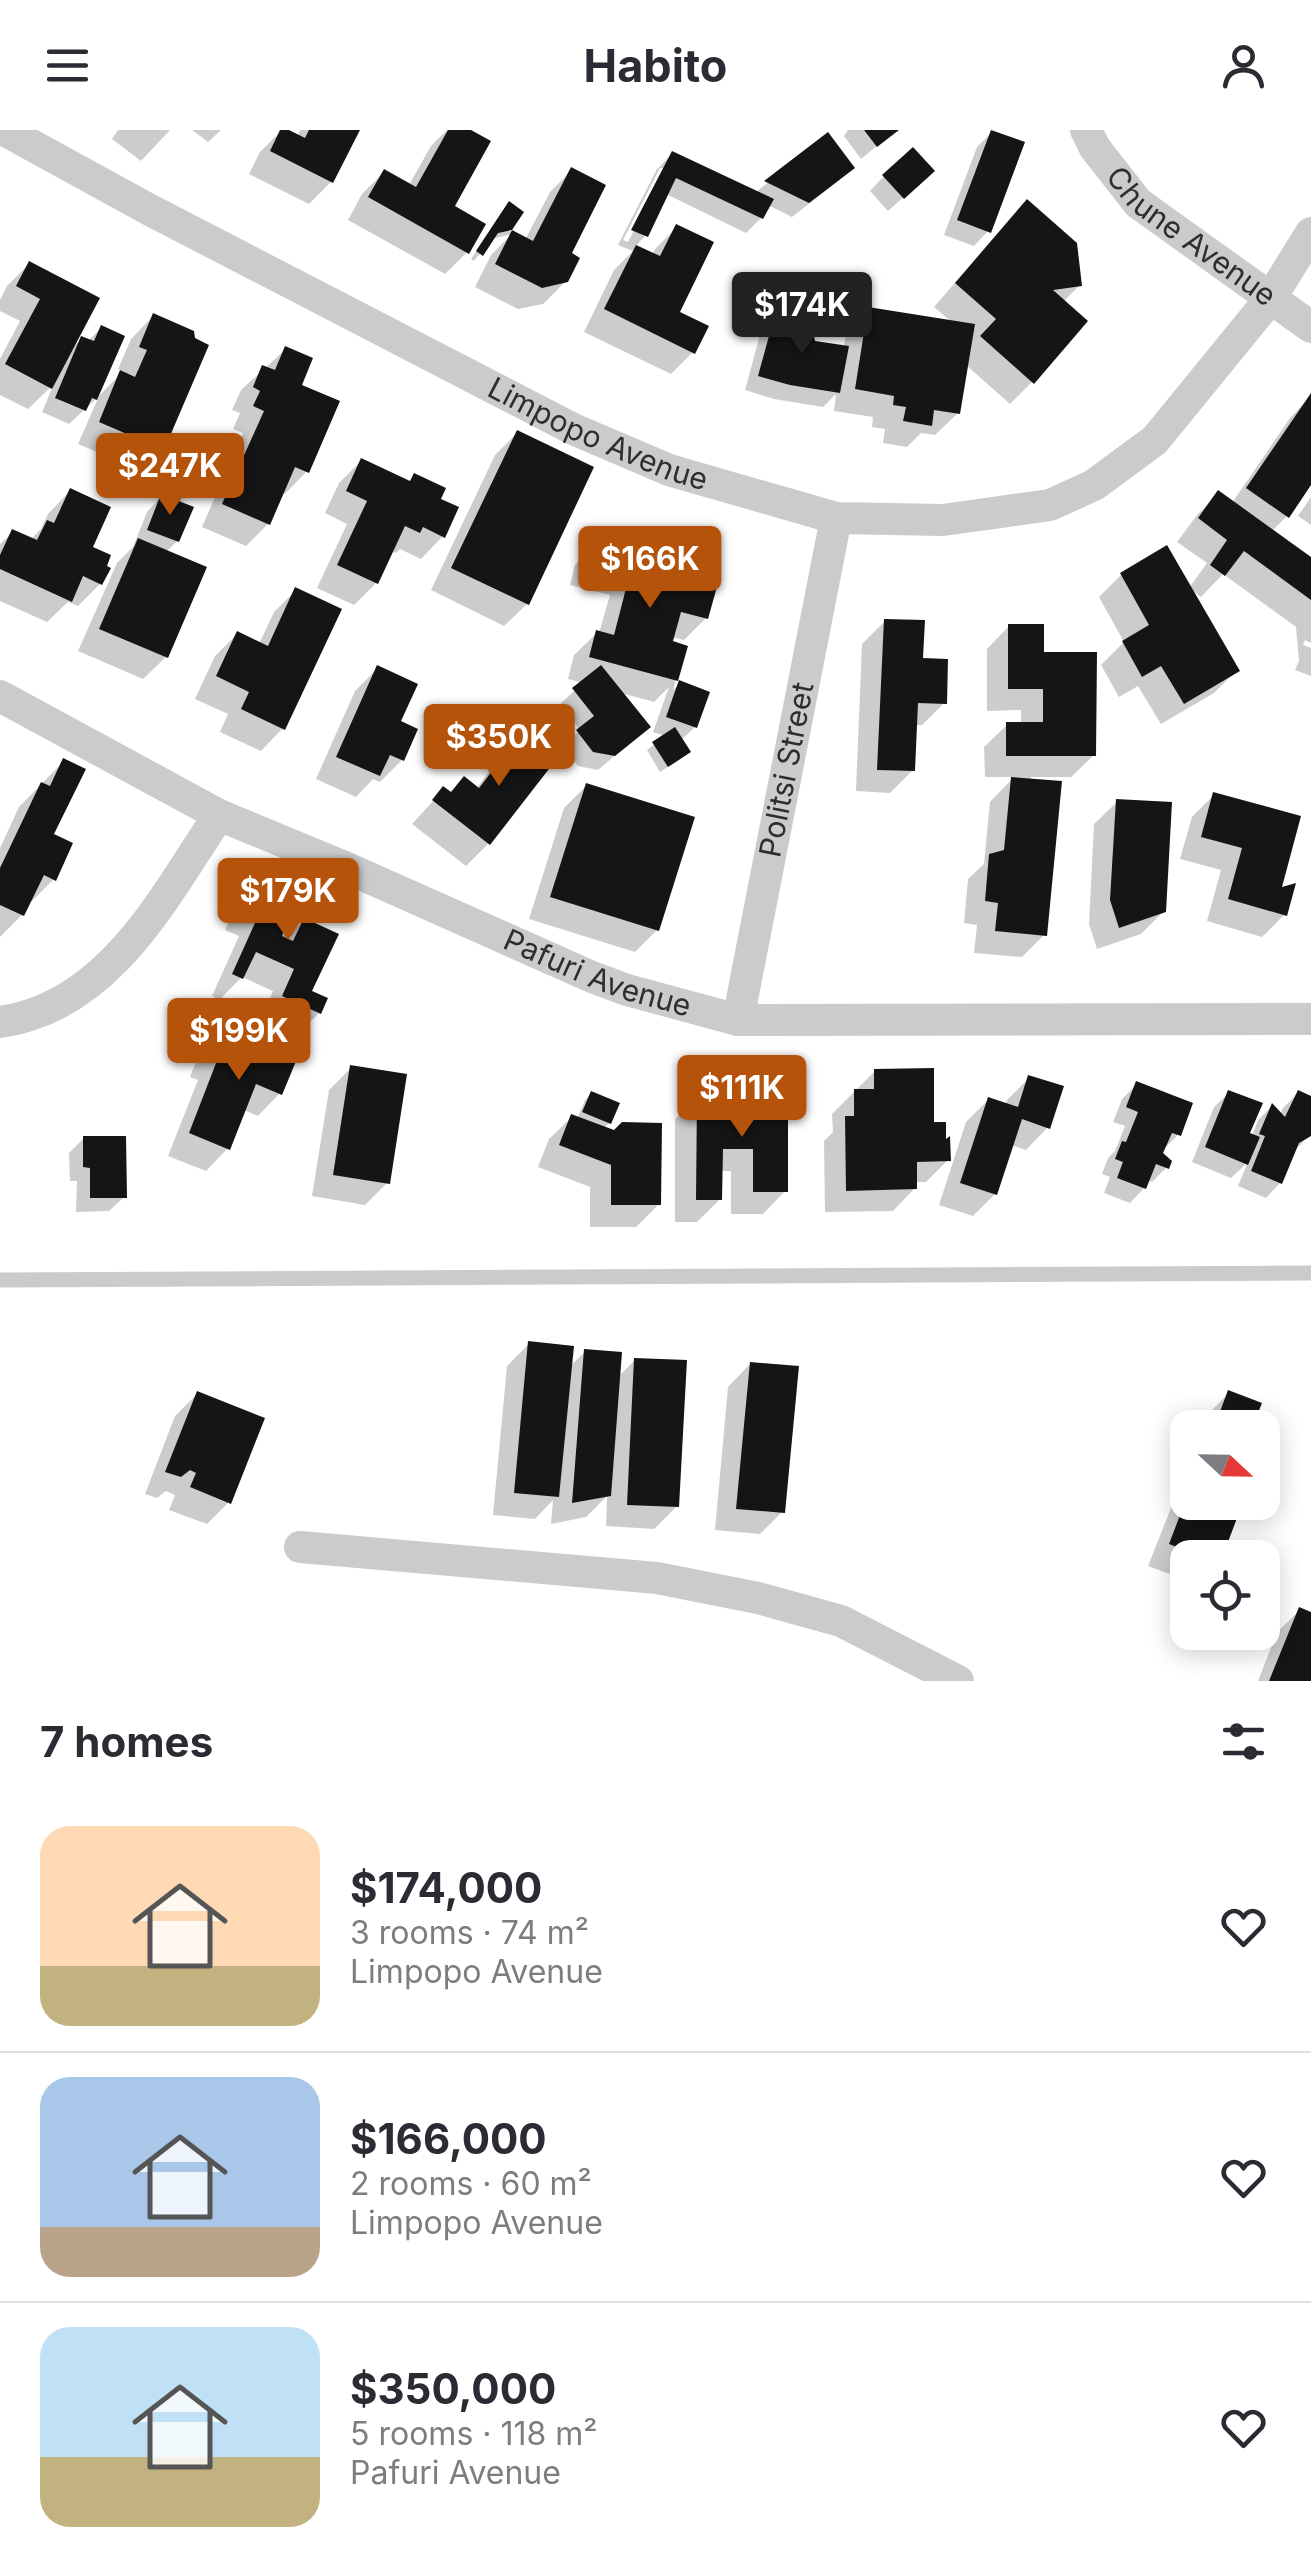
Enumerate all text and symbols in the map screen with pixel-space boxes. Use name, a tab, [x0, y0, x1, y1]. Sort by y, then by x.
icon: menu	[40, 38, 95, 93]
text: Habito	[584, 38, 727, 93]
icon: person	[1216, 38, 1271, 93]
street label: Chune Avenue	[1099, 159, 1283, 313]
pin: $174K	[732, 272, 872, 357]
text: $174K	[754, 285, 850, 324]
street label: Limpopo Avenue	[482, 369, 712, 497]
pin: $247K	[100, 433, 240, 518]
text: $247K	[118, 446, 222, 485]
pin: $166K	[580, 526, 720, 611]
text: $166K	[600, 539, 700, 578]
street label: Politsi Street	[751, 679, 821, 860]
pin: $350K	[429, 704, 569, 789]
text: $350K	[446, 717, 552, 756]
pin: $179K	[218, 858, 358, 943]
text: $179K	[240, 871, 336, 910]
street label: Pafuri Avenue	[498, 921, 695, 1024]
pin: $199K	[169, 998, 309, 1083]
text: $199K	[189, 1011, 289, 1050]
pin: $111K	[672, 1055, 812, 1140]
text: $111K	[699, 1068, 785, 1107]
north arrow	[1170, 1410, 1280, 1520]
map controls	[1170, 1410, 1280, 1650]
button: locate	[1170, 1540, 1280, 1650]
icon: filters	[1216, 1714, 1271, 1769]
text: 7 homes	[40, 1716, 213, 1767]
text: $174,000	[350, 1862, 542, 1913]
icon: home	[120, 1866, 240, 1986]
icon: heart	[1216, 1899, 1271, 1954]
text: 3 rooms · 74 m²	[350, 1913, 589, 1952]
text: Limpopo Avenue	[350, 1952, 603, 1991]
text: $166,000	[350, 2113, 547, 2164]
icon: home	[120, 2117, 240, 2237]
icon: heart	[1216, 2150, 1271, 2205]
text: 2 rooms · 60 m²	[350, 2164, 592, 2203]
text: Limpopo Avenue	[350, 2203, 603, 2242]
text: $350,000	[350, 2363, 556, 2414]
icon: home	[120, 2367, 240, 2487]
icon: heart	[1216, 2400, 1271, 2455]
text: 5 rooms · 118 m²	[350, 2414, 597, 2453]
text: Pafuri Avenue	[350, 2453, 561, 2492]

